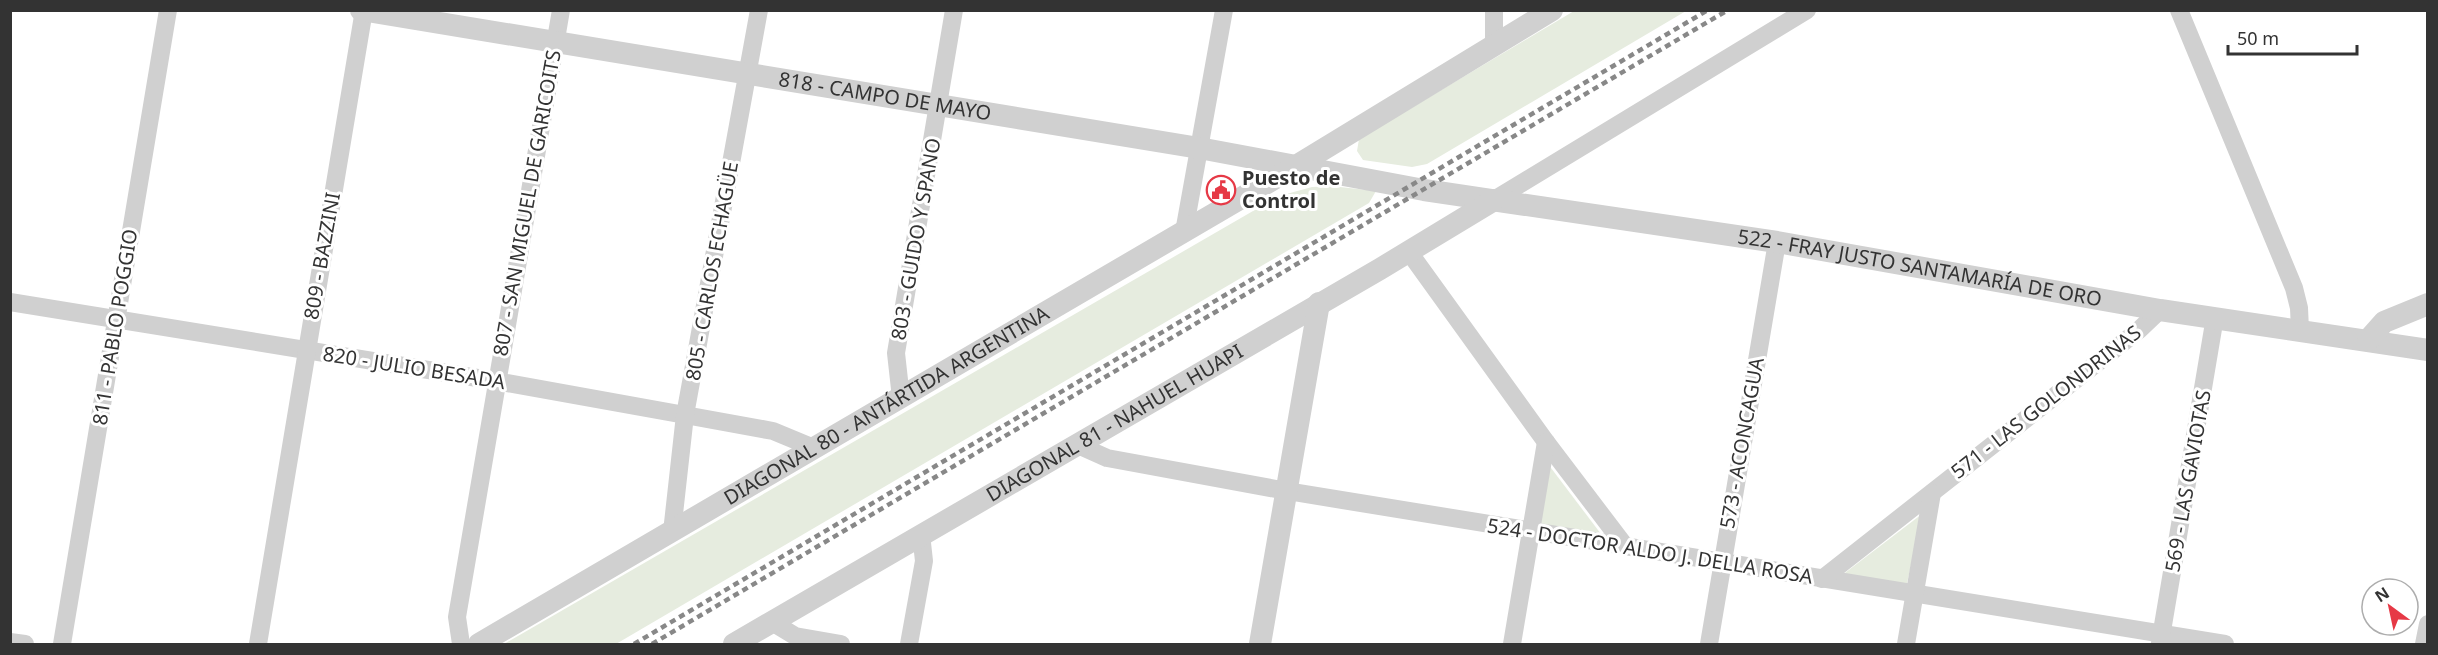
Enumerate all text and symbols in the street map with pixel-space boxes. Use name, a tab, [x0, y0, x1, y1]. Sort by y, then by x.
scale bar	[2228, 18, 2357, 56]
text: 50 m	[2237, 26, 2279, 50]
street label: 807 - SAN MIGUEL DE GARICOITS	[486, 48, 567, 358]
street label: 818 - CAMPO DE MAYO	[777, 65, 993, 127]
street label: 803 - GUIDO Y SPANO	[884, 136, 947, 342]
street label: 805 - CARLOS ECHAGÜE	[679, 159, 744, 383]
place label: Puesto de Control	[1242, 164, 1340, 214]
public building icon: Puesto de Control	[1205, 174, 1237, 206]
street label: 809 - BAZZINI	[297, 190, 346, 322]
street label: 522 - FRAY JUSTO SANTAMARÍA DE ORO	[1736, 222, 2104, 312]
street label: 811 - PABLO POGGIO	[86, 227, 143, 427]
street label: DIAGONAL 80 - ANTÁRTIDA ARGENTINA	[719, 299, 1054, 511]
street label: 571 - LAS GOLONDRINAS	[1945, 319, 2146, 484]
street label: DIAGONAL 81 - NAHUEL HUAPI	[981, 338, 1248, 508]
street label: 820 - JULIO BESADA	[321, 340, 507, 395]
street label: 573 - ACONCAGUA	[1713, 355, 1770, 531]
street label: 569 - LAS GAVIOTAS	[2158, 388, 2217, 574]
street label: 524 - DOCTOR ALDO J. DELLA ROSA	[1485, 511, 1815, 590]
north arrow	[2360, 577, 2420, 637]
text: N	[2370, 582, 2393, 607]

